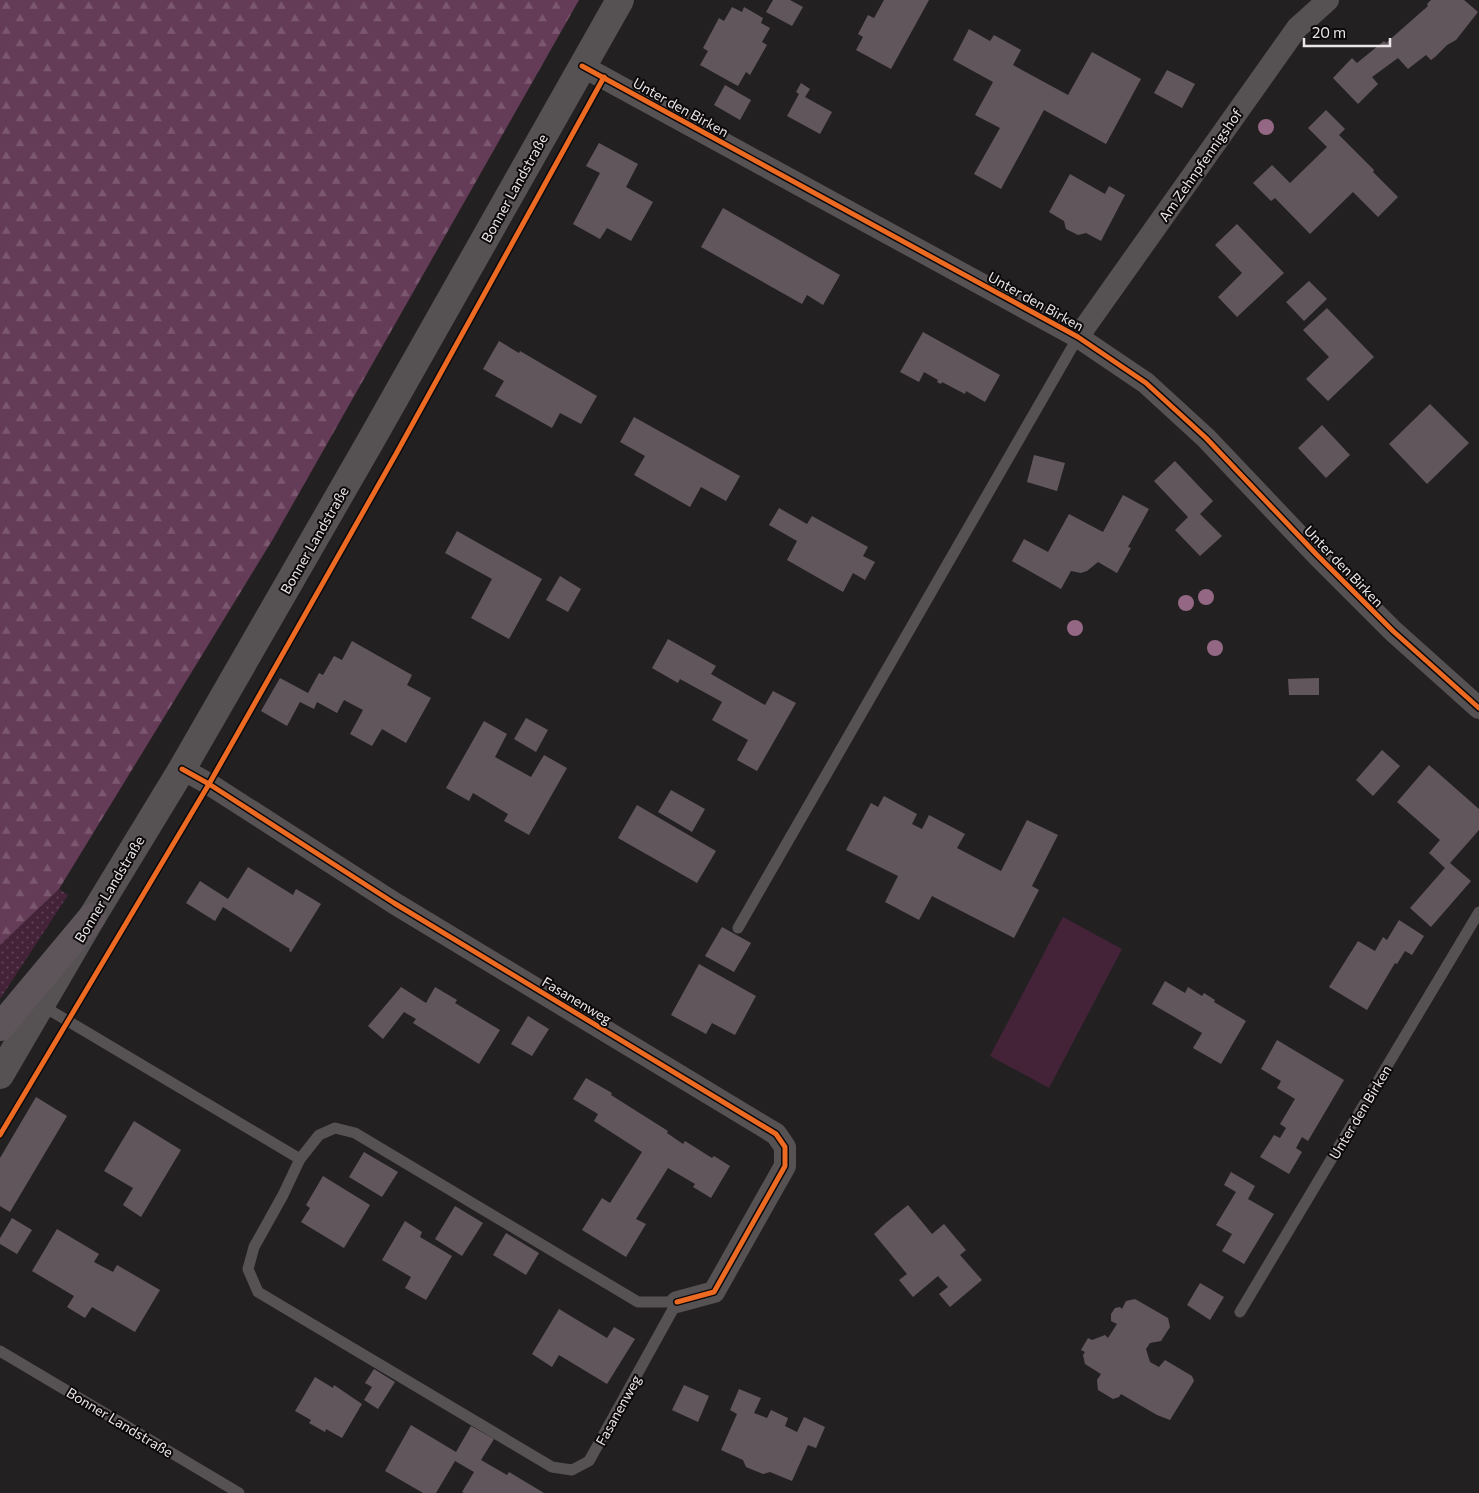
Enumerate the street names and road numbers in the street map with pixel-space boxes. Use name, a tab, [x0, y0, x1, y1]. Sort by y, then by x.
street label: Unter den Birken	[630, 74, 732, 140]
street label: Am Zehnpfennigshof	[1155, 105, 1246, 225]
street label: Bonner Landstraße	[477, 131, 551, 245]
street label: Unter den Birken	[985, 268, 1087, 334]
street label: Bonner Landstraße	[276, 483, 352, 597]
street label: Unter den Birken	[1301, 522, 1387, 610]
street label: Bonner Landstraße	[70, 833, 148, 945]
street label: Fasanenweg	[539, 973, 615, 1028]
street label: Unter den Birken	[1325, 1062, 1395, 1162]
street label: Fasanenweg	[592, 1371, 645, 1448]
street label: Bonner Landstraße	[64, 1383, 176, 1461]

